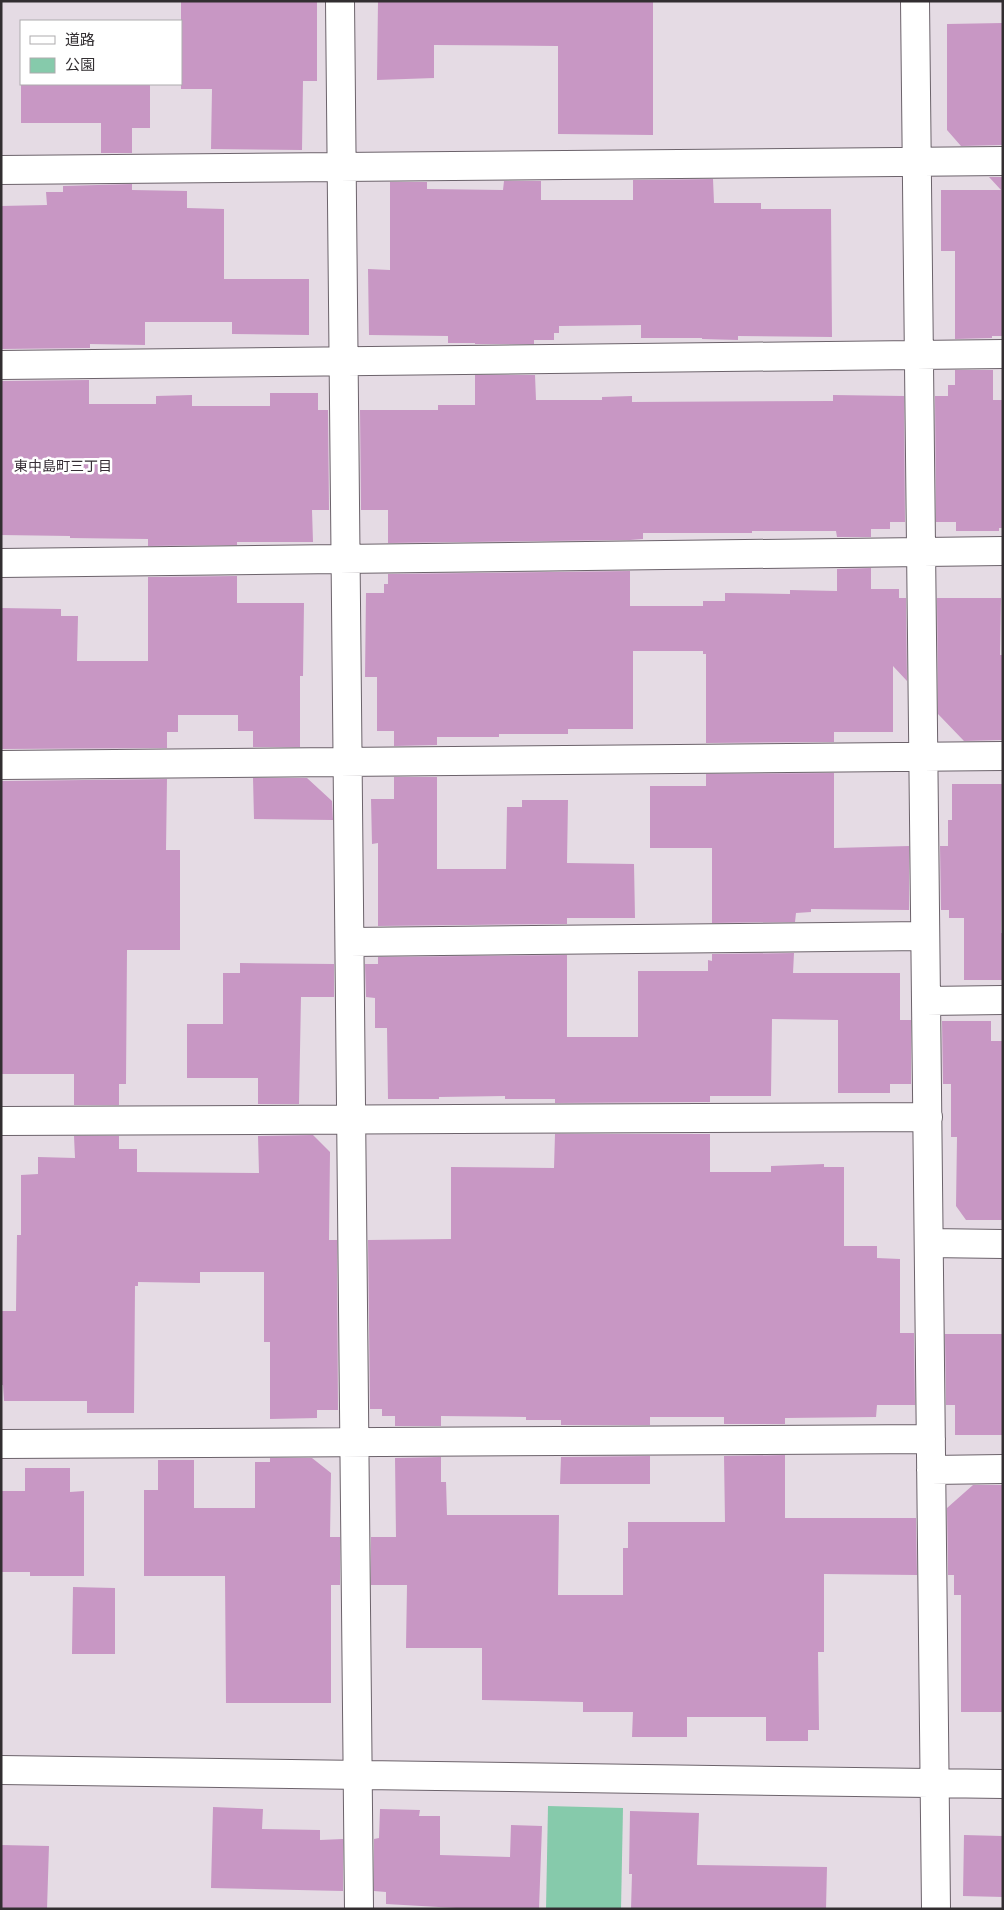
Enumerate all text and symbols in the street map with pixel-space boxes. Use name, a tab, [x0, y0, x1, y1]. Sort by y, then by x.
legend	[20, 20, 182, 85]
text: 道路	[65, 30, 95, 49]
text: 公園	[65, 55, 95, 74]
district label: 東中島町三丁目	[14, 457, 112, 475]

